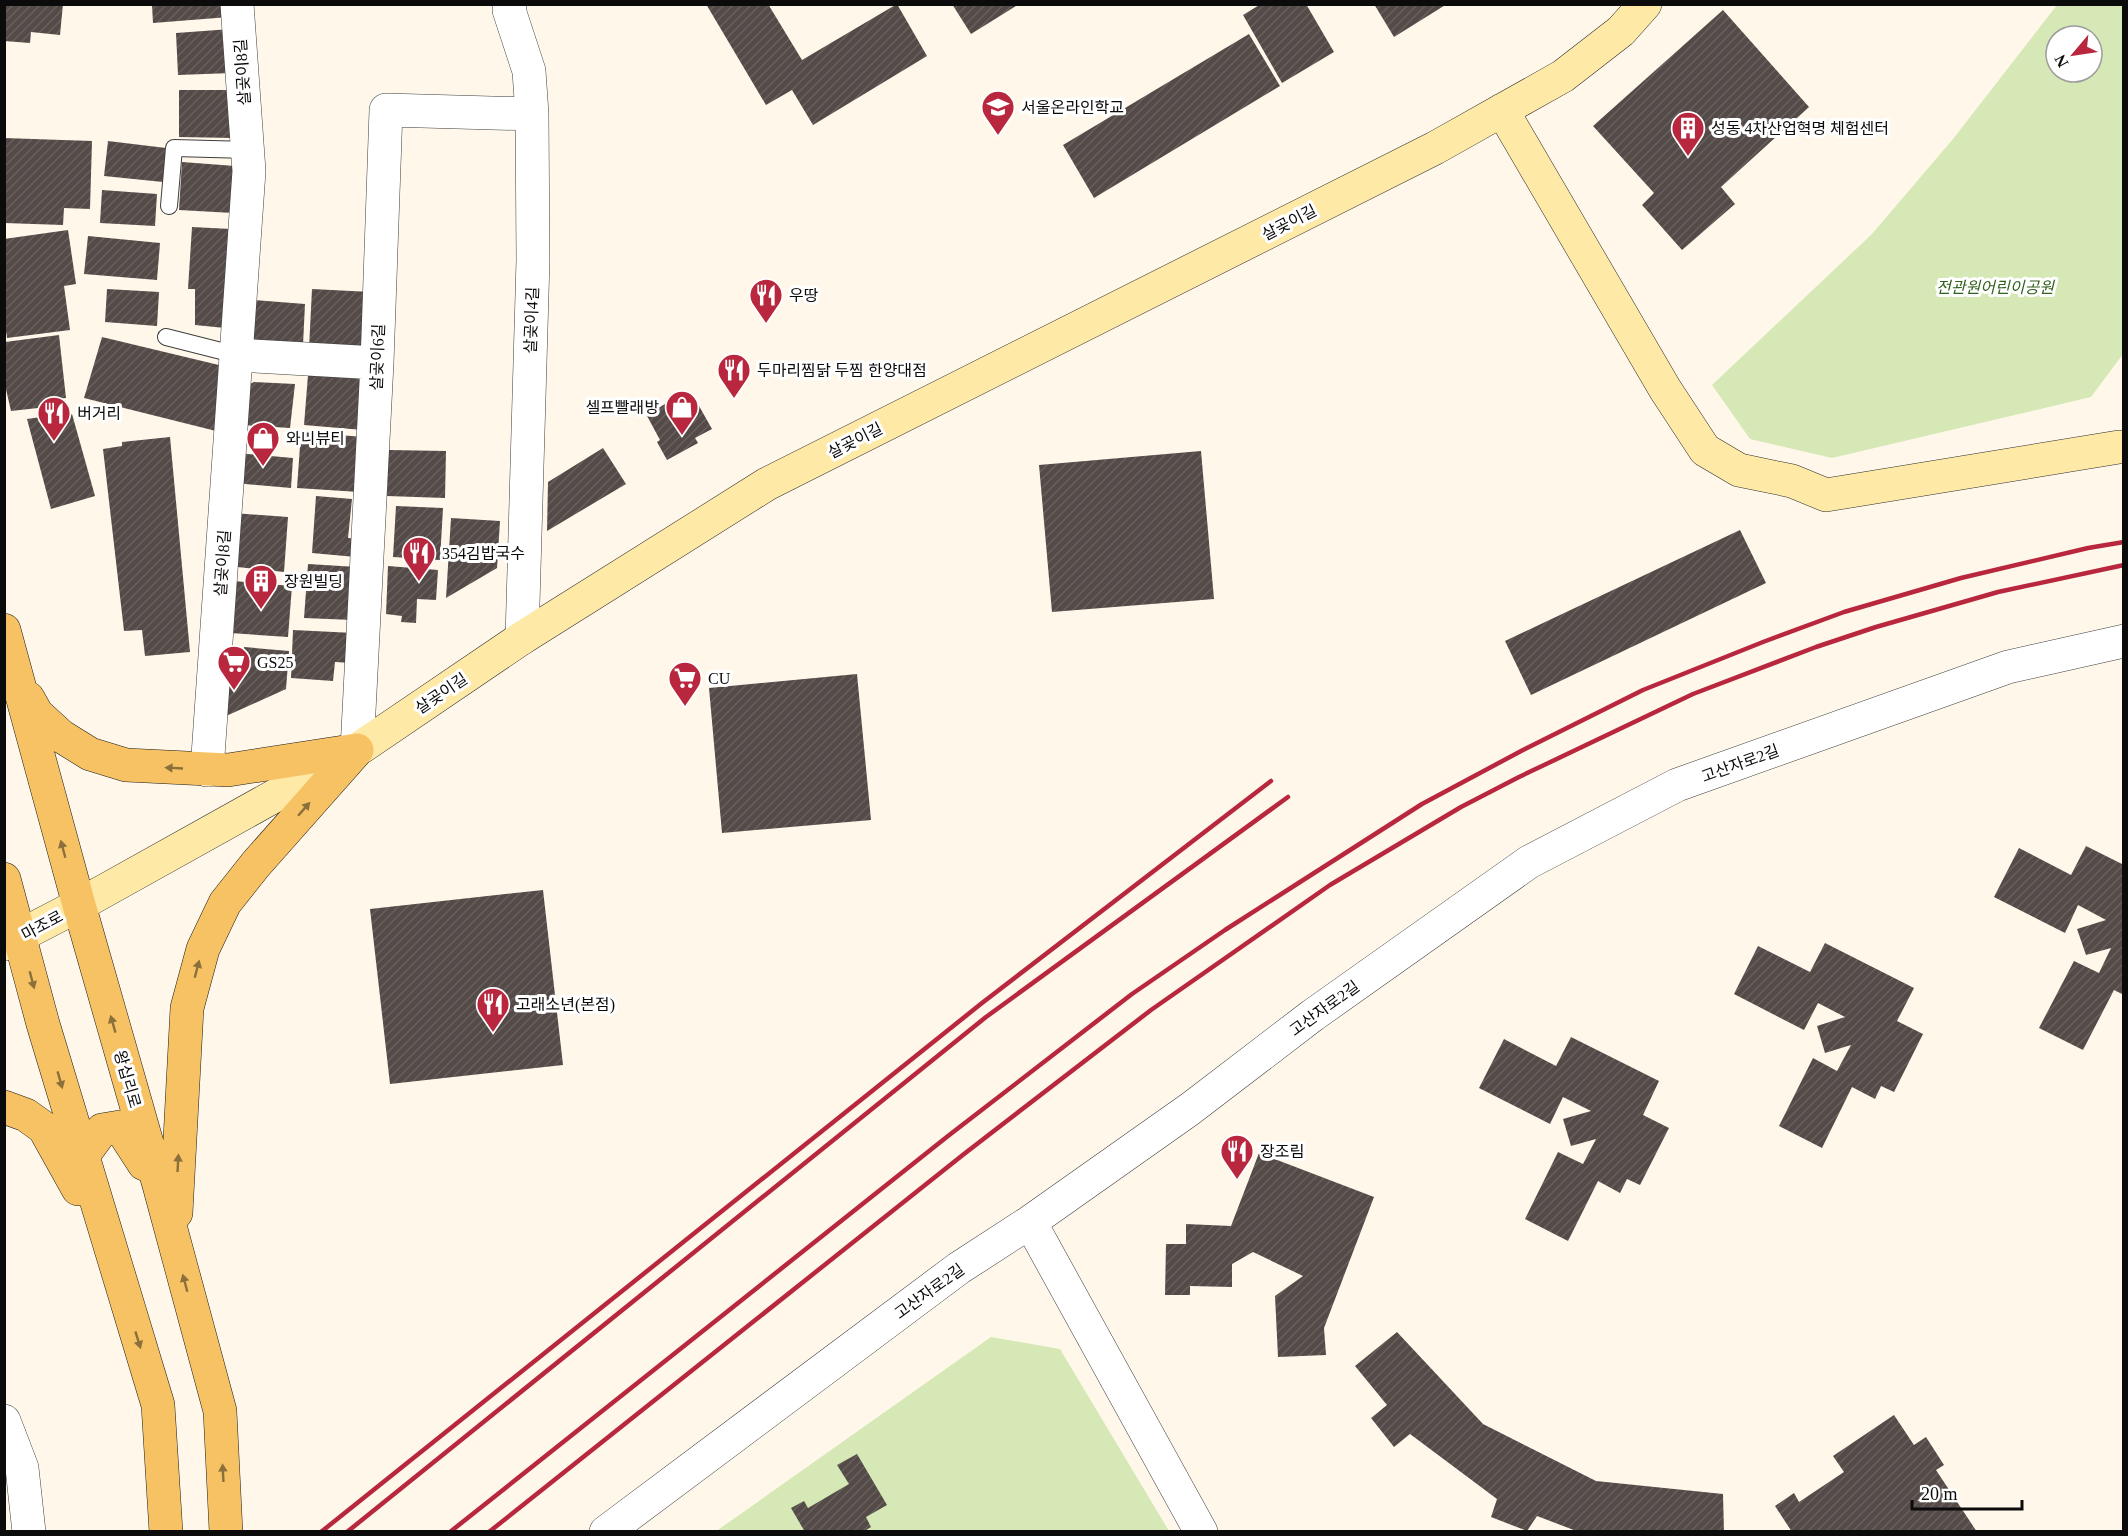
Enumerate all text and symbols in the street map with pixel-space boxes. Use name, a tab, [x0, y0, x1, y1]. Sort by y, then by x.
north arrow	[2044, 24, 2104, 84]
street label: 살곶이8길	[232, 38, 253, 106]
text: N	[2051, 51, 2072, 70]
school or university icon: 서울온라인학교	[980, 89, 1016, 136]
place label: 서울온라인학교	[1021, 99, 1124, 116]
building icon: 성동 4차산업혁명 체험센터	[1670, 110, 1706, 157]
place label: 성동 4차산업혁명 체험센터	[1711, 120, 1889, 137]
street label: 살곶이길	[1259, 202, 1319, 243]
restaurant icon: 우땅	[748, 277, 784, 324]
park label: 전관원어린이공원	[1936, 279, 2055, 296]
street label: 살곶이4길	[522, 286, 541, 354]
place label: 우땅	[789, 287, 818, 304]
street label: 살곶이6길	[368, 323, 387, 391]
restaurant icon: 두마리찜닭 두찜 한양대점	[716, 352, 752, 399]
place label: 두마리찜닭 두찜 한양대점	[757, 362, 927, 379]
shop icon: 셀프빨래방	[664, 389, 700, 436]
restaurant icon: 버거리	[36, 395, 72, 442]
place label: 셀프빨래방	[585, 399, 659, 416]
place label: 버거리	[77, 405, 121, 422]
shop icon: 와니뷰티	[245, 420, 281, 467]
street label: 살곶이길	[825, 420, 885, 461]
place label: 와니뷰티	[286, 430, 345, 447]
street label: 살곶이8길	[212, 529, 233, 597]
restaurant icon: 354김밥국수	[401, 535, 437, 582]
place label: 354김밥국수	[442, 545, 525, 562]
building icon: 장원빌딩	[243, 563, 279, 610]
place label: 장원빌딩	[284, 573, 343, 590]
supermarket icon: GS25	[216, 644, 252, 691]
place label: GS25	[257, 654, 293, 671]
supermarket icon: CU	[667, 660, 703, 707]
street label: 살곶이길	[412, 670, 470, 717]
place label: CU	[708, 670, 731, 687]
street label: 고산자로2길	[1699, 742, 1781, 785]
one-way arrow	[164, 763, 183, 772]
one-way arrow	[297, 802, 310, 817]
one-way arrow	[58, 840, 67, 858]
street label: 마조로	[19, 907, 66, 943]
one-way arrow	[193, 960, 202, 978]
one-way arrow	[27, 971, 37, 989]
street label: 고산자로2길	[1286, 978, 1362, 1039]
restaurant icon: 고래소년(본점)	[475, 986, 511, 1033]
place label: 고래소년(본점)	[516, 996, 615, 1014]
one-way arrow	[107, 1015, 117, 1033]
street label: 왕십리로	[111, 1048, 144, 1110]
one-way arrow	[56, 1072, 65, 1090]
restaurant icon: 장조림	[1219, 1133, 1255, 1180]
place label: 장조림	[1260, 1143, 1304, 1160]
one-way arrow	[174, 1153, 183, 1172]
street label: 고산자로2길	[891, 1261, 967, 1322]
one-way arrow	[180, 1274, 190, 1292]
one-way arrow	[134, 1331, 143, 1349]
one-way arrow	[219, 1464, 228, 1483]
scale bar	[1912, 1473, 2022, 1511]
text: 20 m	[1921, 1484, 1958, 1504]

